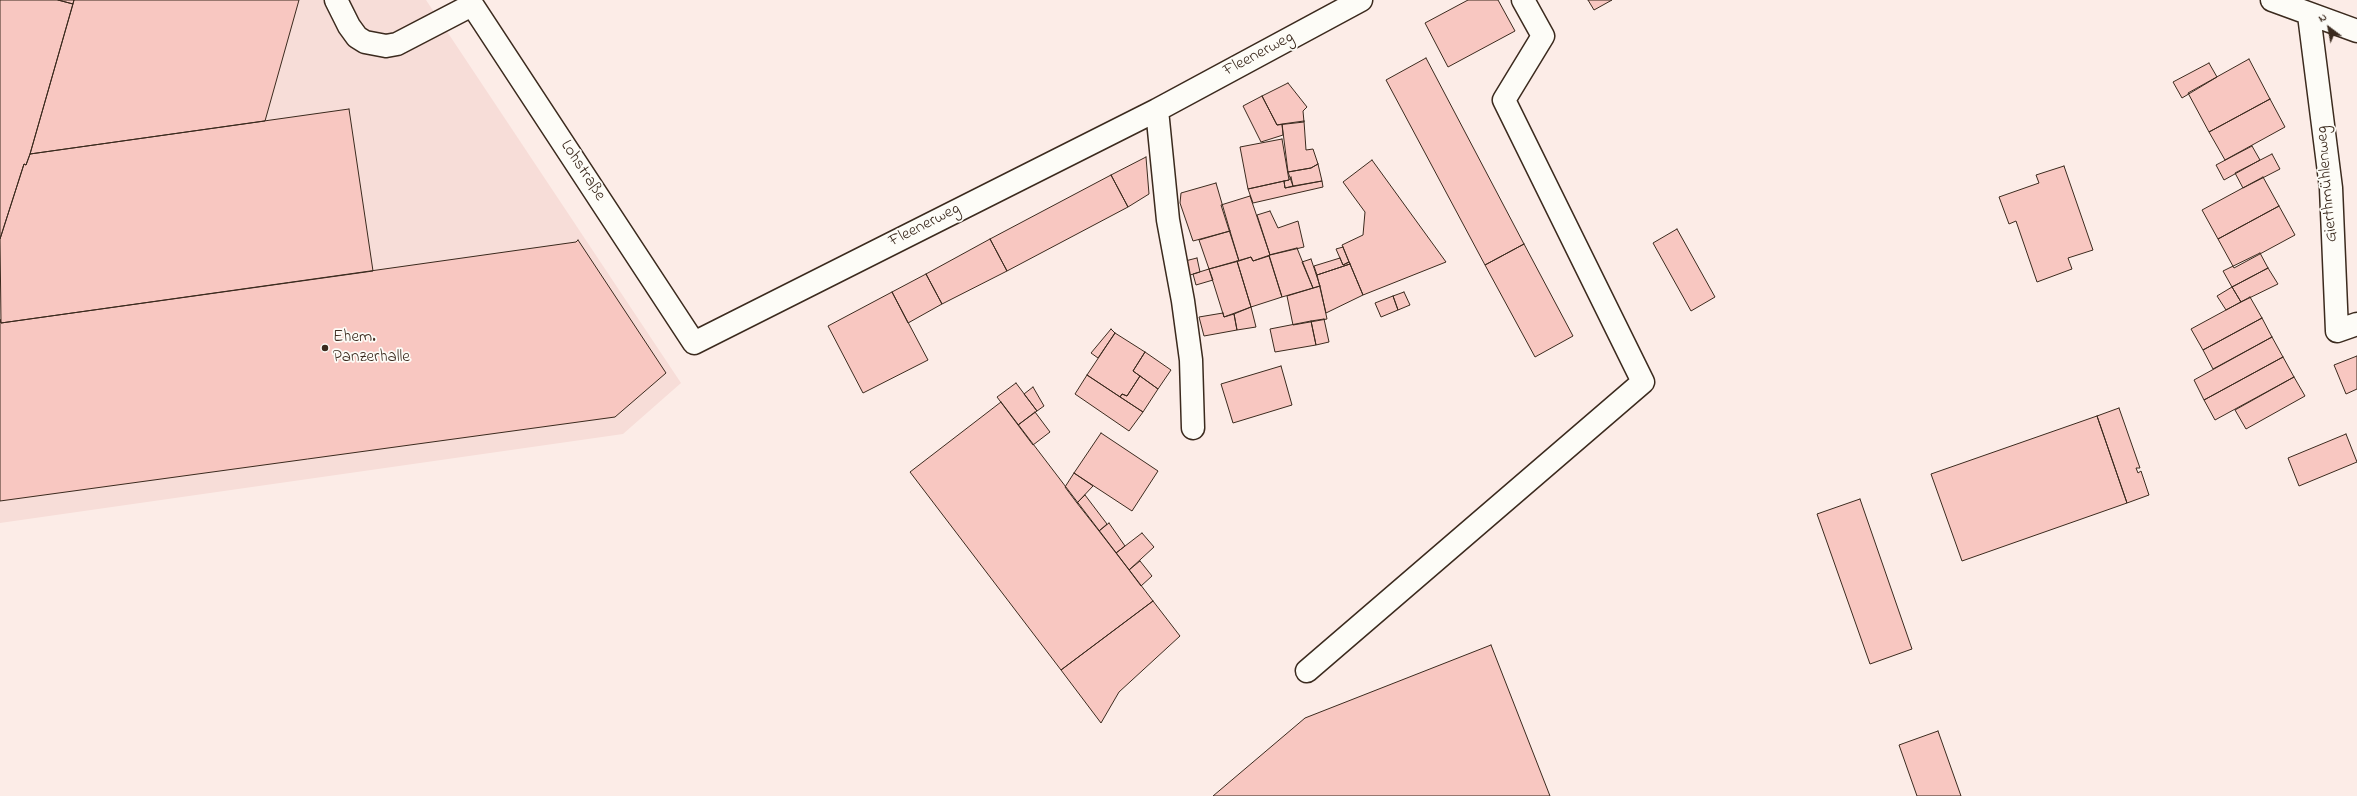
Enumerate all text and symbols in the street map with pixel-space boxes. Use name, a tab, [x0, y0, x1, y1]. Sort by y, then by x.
north arrow	[2309, 8, 2349, 48]
text: N	[2315, 9, 2330, 27]
street label: Fleenerweg	[1220, 28, 1298, 82]
street label: Gierthmühlenweg	[2313, 125, 2343, 243]
street label: Lohstraße	[555, 137, 609, 205]
street label: Fleenerweg	[886, 199, 964, 253]
place label: Ehem. Panzerhalle	[333, 328, 410, 368]
marker: Ehem. Panzerhalle	[320, 343, 330, 353]

